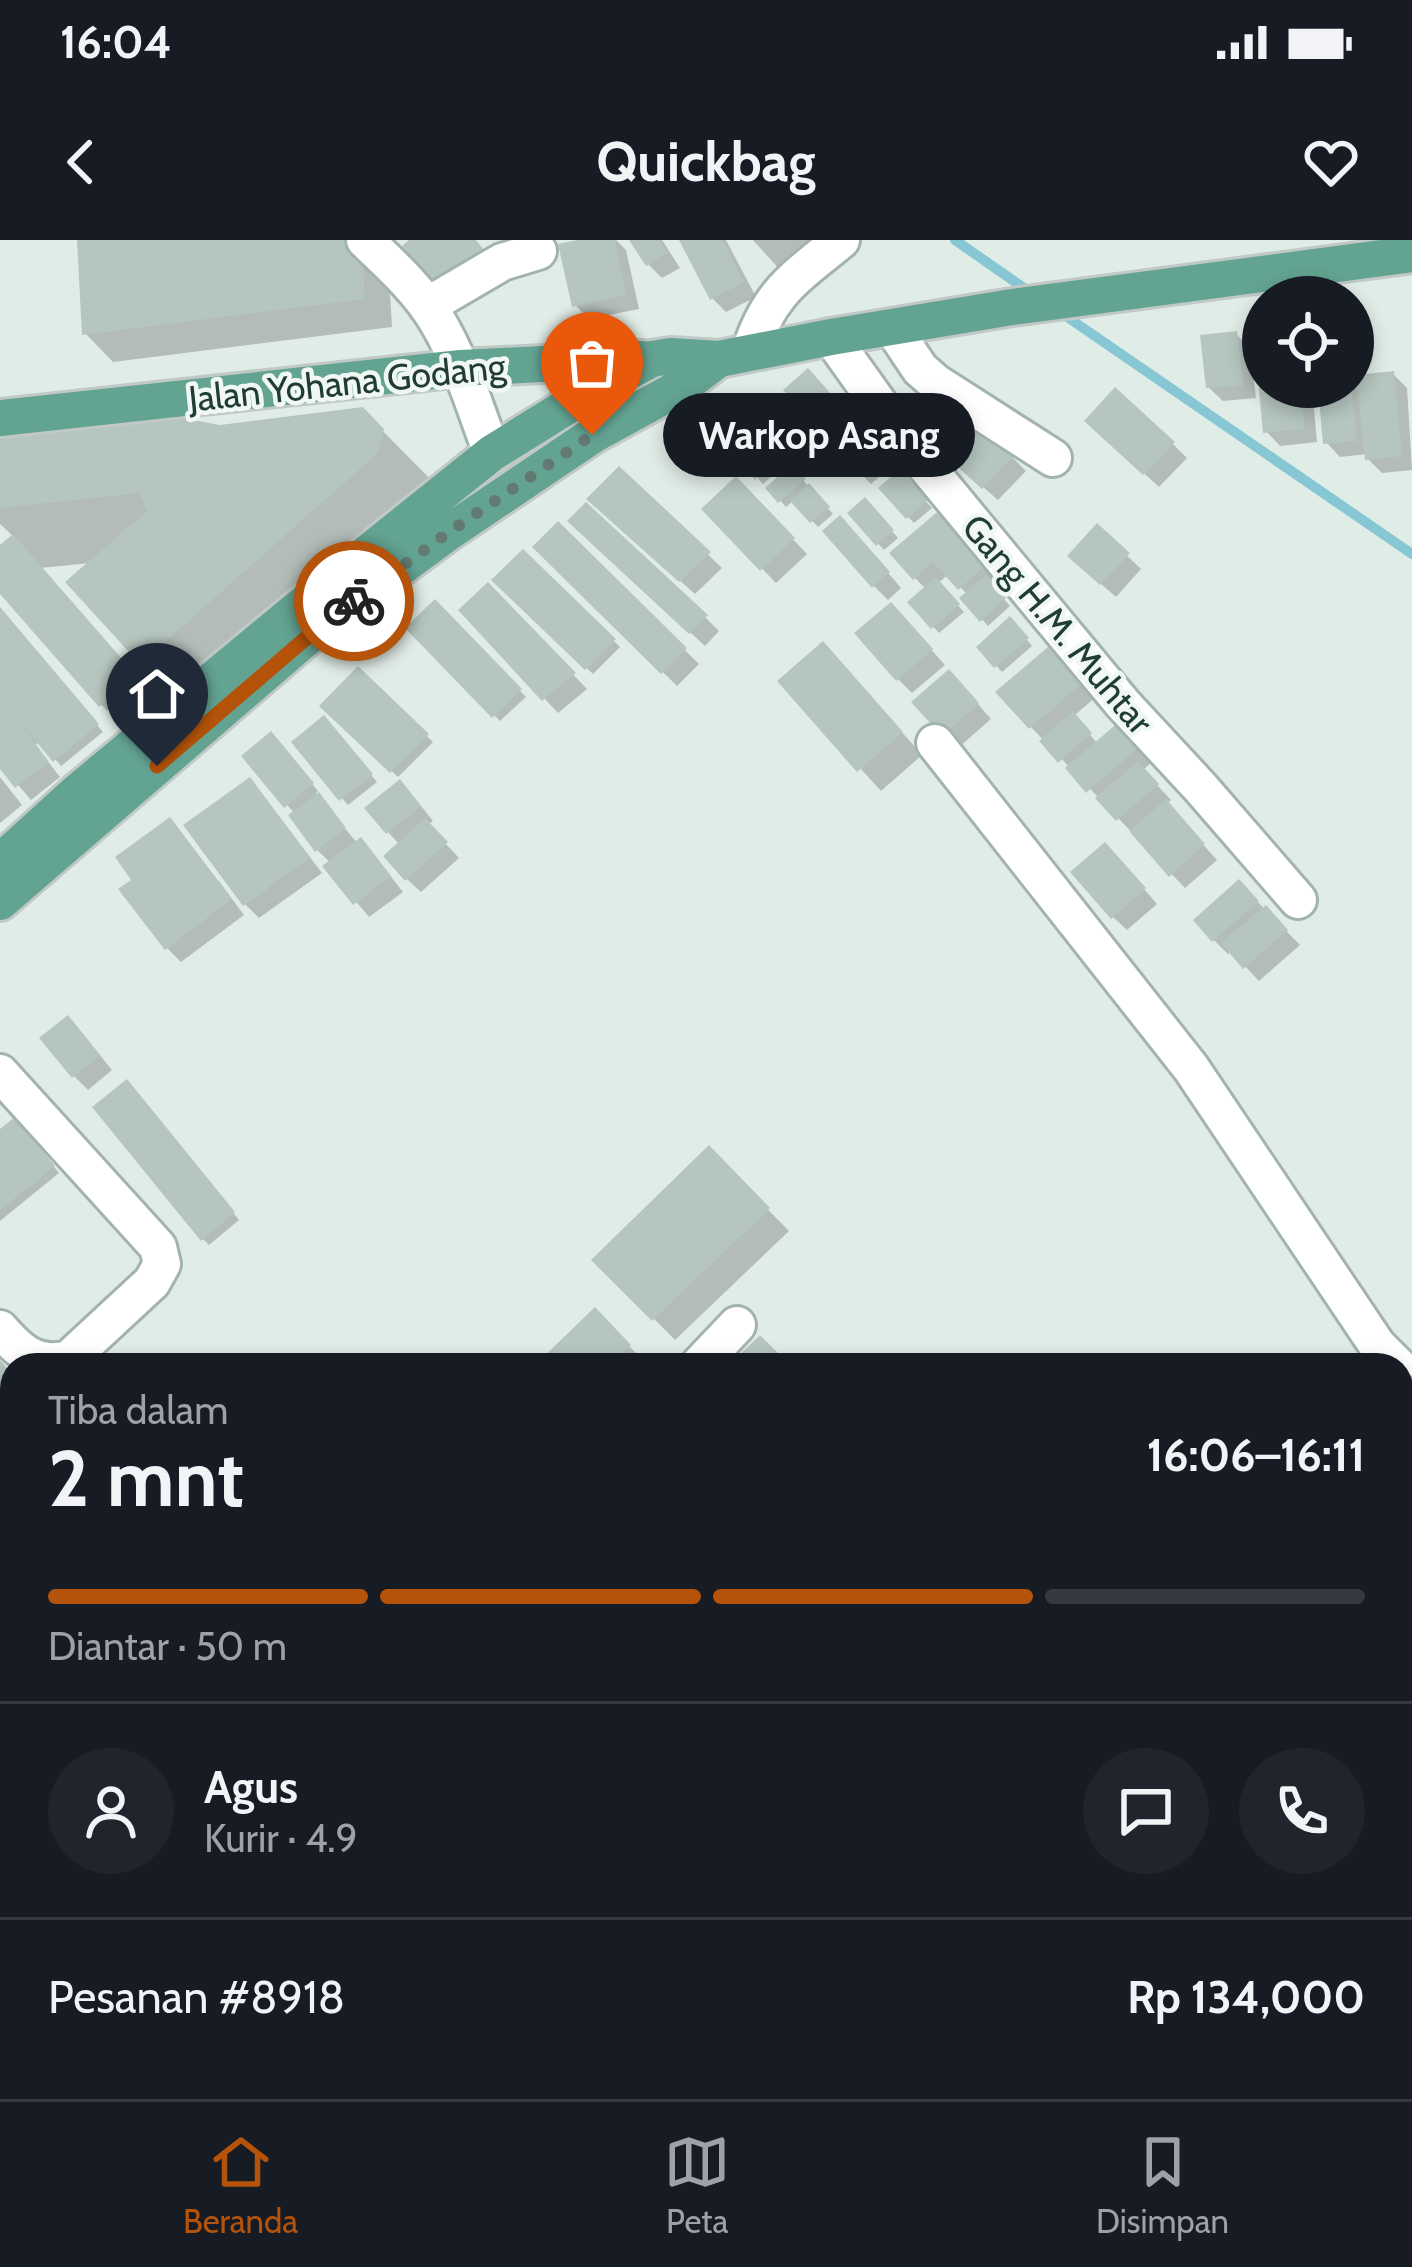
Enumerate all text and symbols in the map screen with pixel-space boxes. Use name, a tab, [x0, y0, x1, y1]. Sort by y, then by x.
text: 16:04	[60, 15, 172, 69]
icon: back	[48, 129, 114, 195]
text: Quickbag	[596, 129, 816, 195]
icon: heart	[1298, 129, 1364, 195]
map controls	[1242, 276, 1374, 408]
button: locate	[1242, 276, 1374, 408]
pin	[541, 312, 643, 435]
icon: bag	[559, 330, 625, 396]
street label: Jalan Yohana Godang	[185, 343, 509, 421]
callout: Warkop Asang	[664, 393, 976, 477]
text: Warkop Asang	[698, 411, 940, 459]
street label: Gang H.M. Muhtar	[953, 505, 1163, 743]
courier	[294, 541, 414, 661]
icon: bike	[321, 568, 387, 634]
pin	[106, 643, 208, 766]
icon: home	[124, 661, 190, 727]
text: Tiba dalam	[48, 1386, 228, 1434]
text: 16:06–16:11	[1147, 1428, 1365, 1482]
text: 2 mnt	[48, 1431, 244, 1526]
text: Diantar · 50 m	[48, 1622, 287, 1670]
button: person	[48, 1748, 174, 1874]
button: chat	[1083, 1748, 1209, 1874]
button: phone	[1239, 1748, 1365, 1874]
text: Agus	[204, 1760, 298, 1814]
text: Kurir · 4.9	[204, 1814, 358, 1862]
text: Pesanan #8918	[48, 1970, 345, 2024]
text: Rp 134,000	[1127, 1970, 1365, 2024]
tab: Beranda	[183, 2129, 298, 2241]
tab: Peta	[664, 2129, 730, 2241]
tab: Disimpan	[1096, 2129, 1229, 2241]

